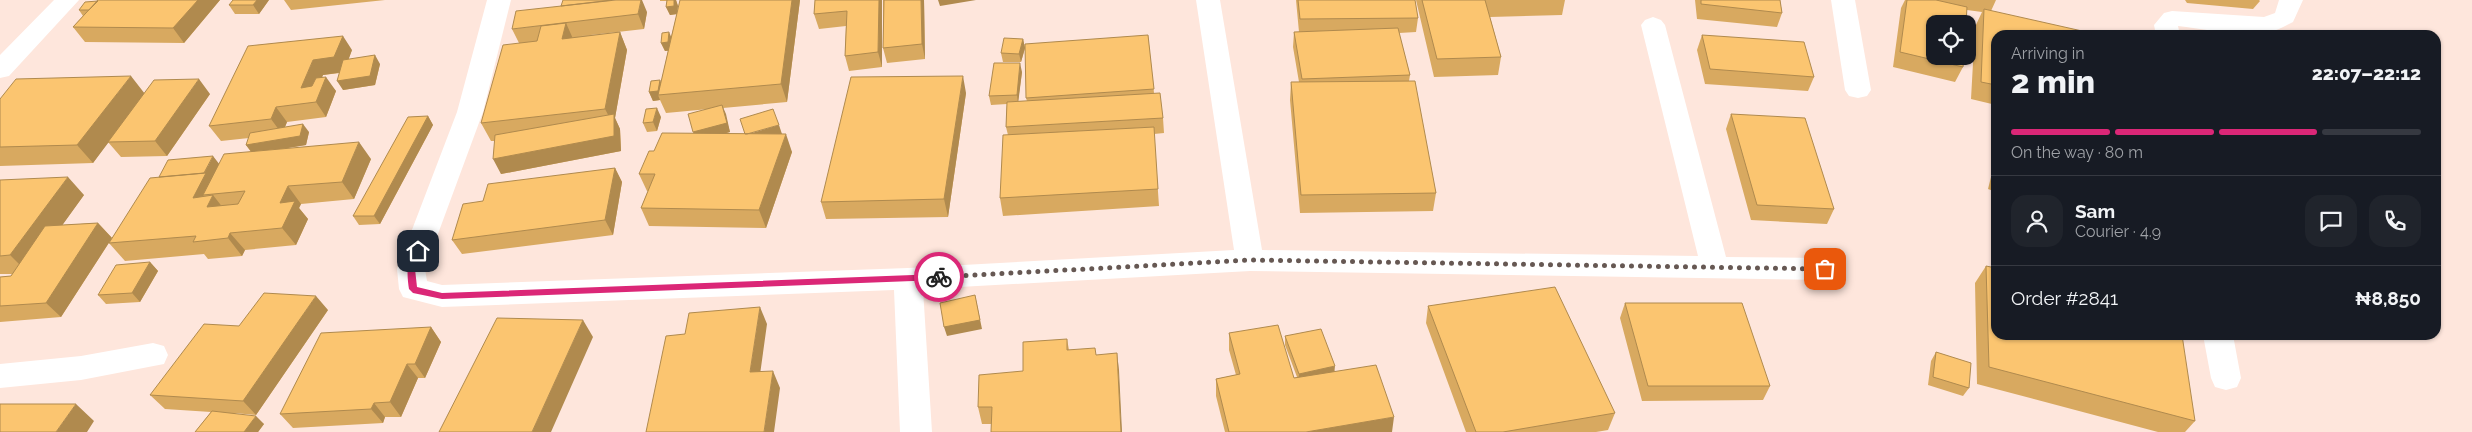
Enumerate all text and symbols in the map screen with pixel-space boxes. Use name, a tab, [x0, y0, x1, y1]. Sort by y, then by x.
map controls	[1926, 15, 1976, 65]
button: locate	[1926, 15, 1976, 65]
text: Arriving in	[2011, 44, 2085, 63]
text: 22:07–22:12	[2312, 62, 2421, 84]
text: 2 min	[2011, 63, 2095, 100]
text: On the way · 80 m	[2011, 143, 2143, 162]
button: person	[2011, 195, 2063, 247]
button: chat	[2305, 195, 2357, 247]
button: phone	[2369, 195, 2421, 247]
text: Sam	[2075, 200, 2115, 222]
text: Courier · 4.9	[2075, 222, 2161, 241]
pin	[397, 230, 439, 272]
icon: home	[404, 237, 432, 265]
pin	[1804, 248, 1846, 290]
courier	[914, 252, 964, 302]
icon: bag	[1811, 255, 1839, 283]
icon: bike	[925, 263, 953, 291]
text: Order #2841	[2011, 287, 2118, 309]
text: ₦8,850	[2355, 287, 2421, 309]

